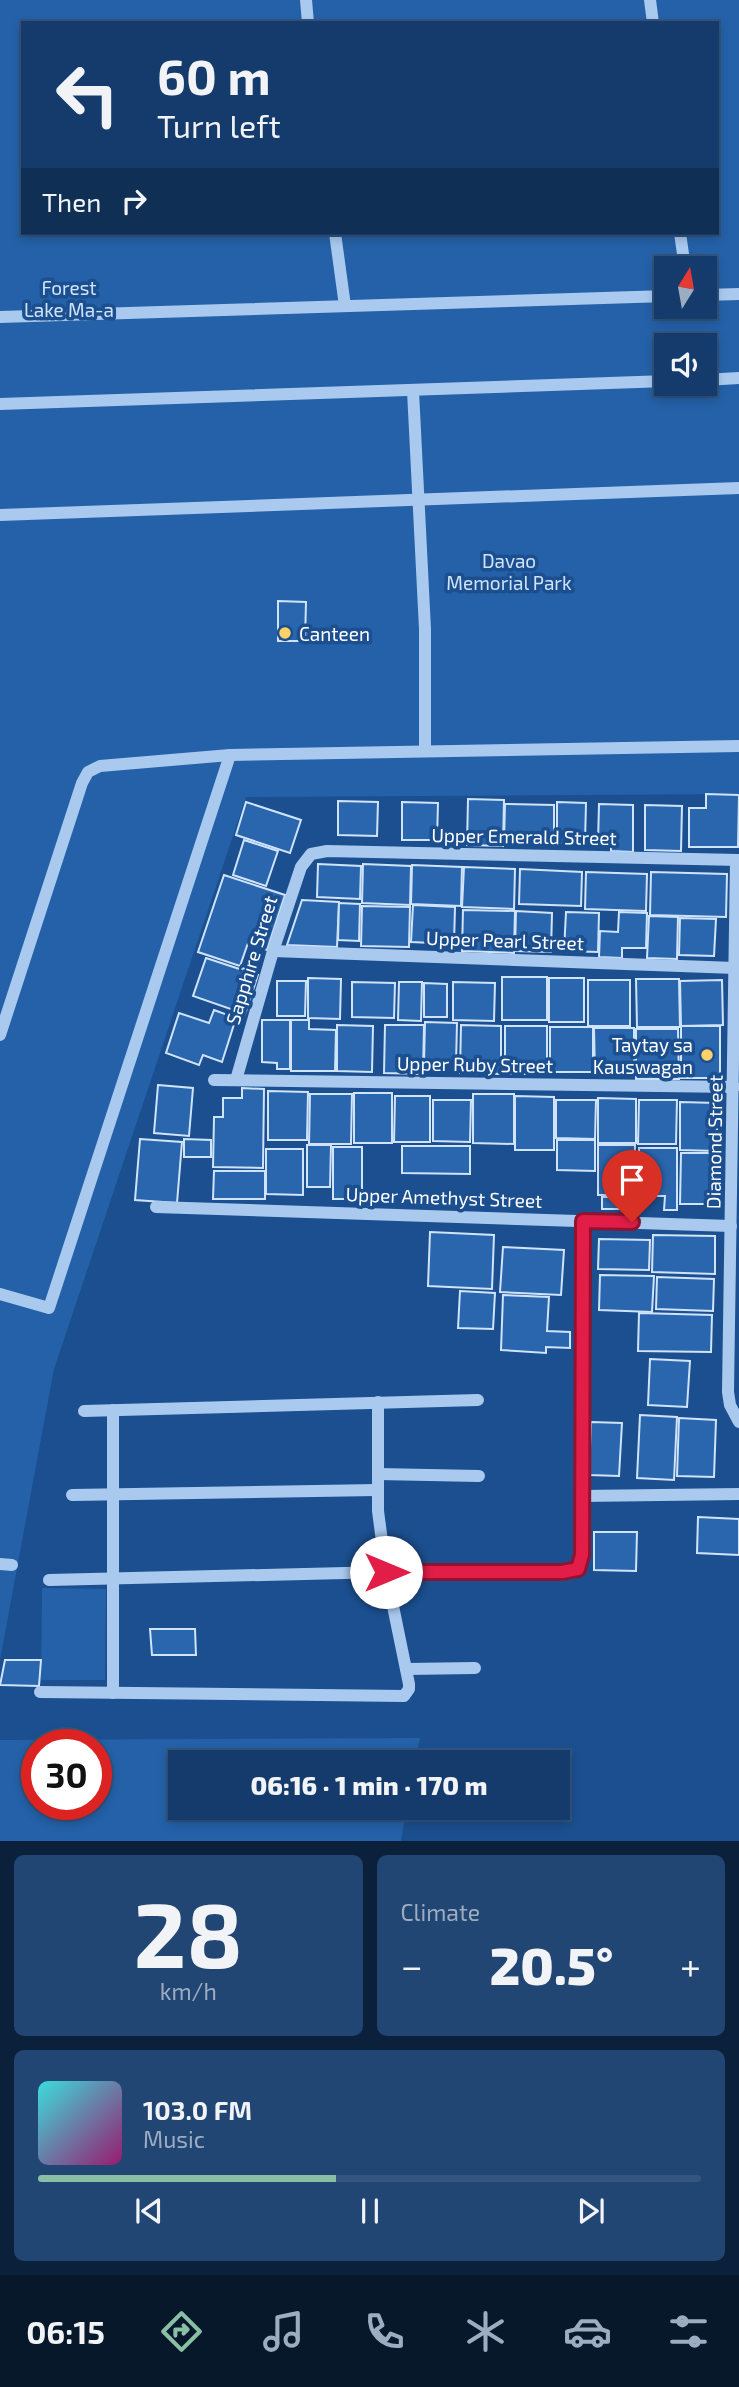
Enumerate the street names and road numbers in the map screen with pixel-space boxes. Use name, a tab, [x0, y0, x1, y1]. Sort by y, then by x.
street label: Upper Emerald Street	[431, 823, 617, 849]
street label: Sapphire Street	[220, 893, 282, 1027]
street label: Upper Pearl Street	[426, 926, 584, 954]
street label: Upper Ruby Street	[397, 1051, 553, 1077]
street label: Diamond Street	[701, 1075, 727, 1209]
street label: Upper Amethyst Street	[345, 1182, 543, 1212]

